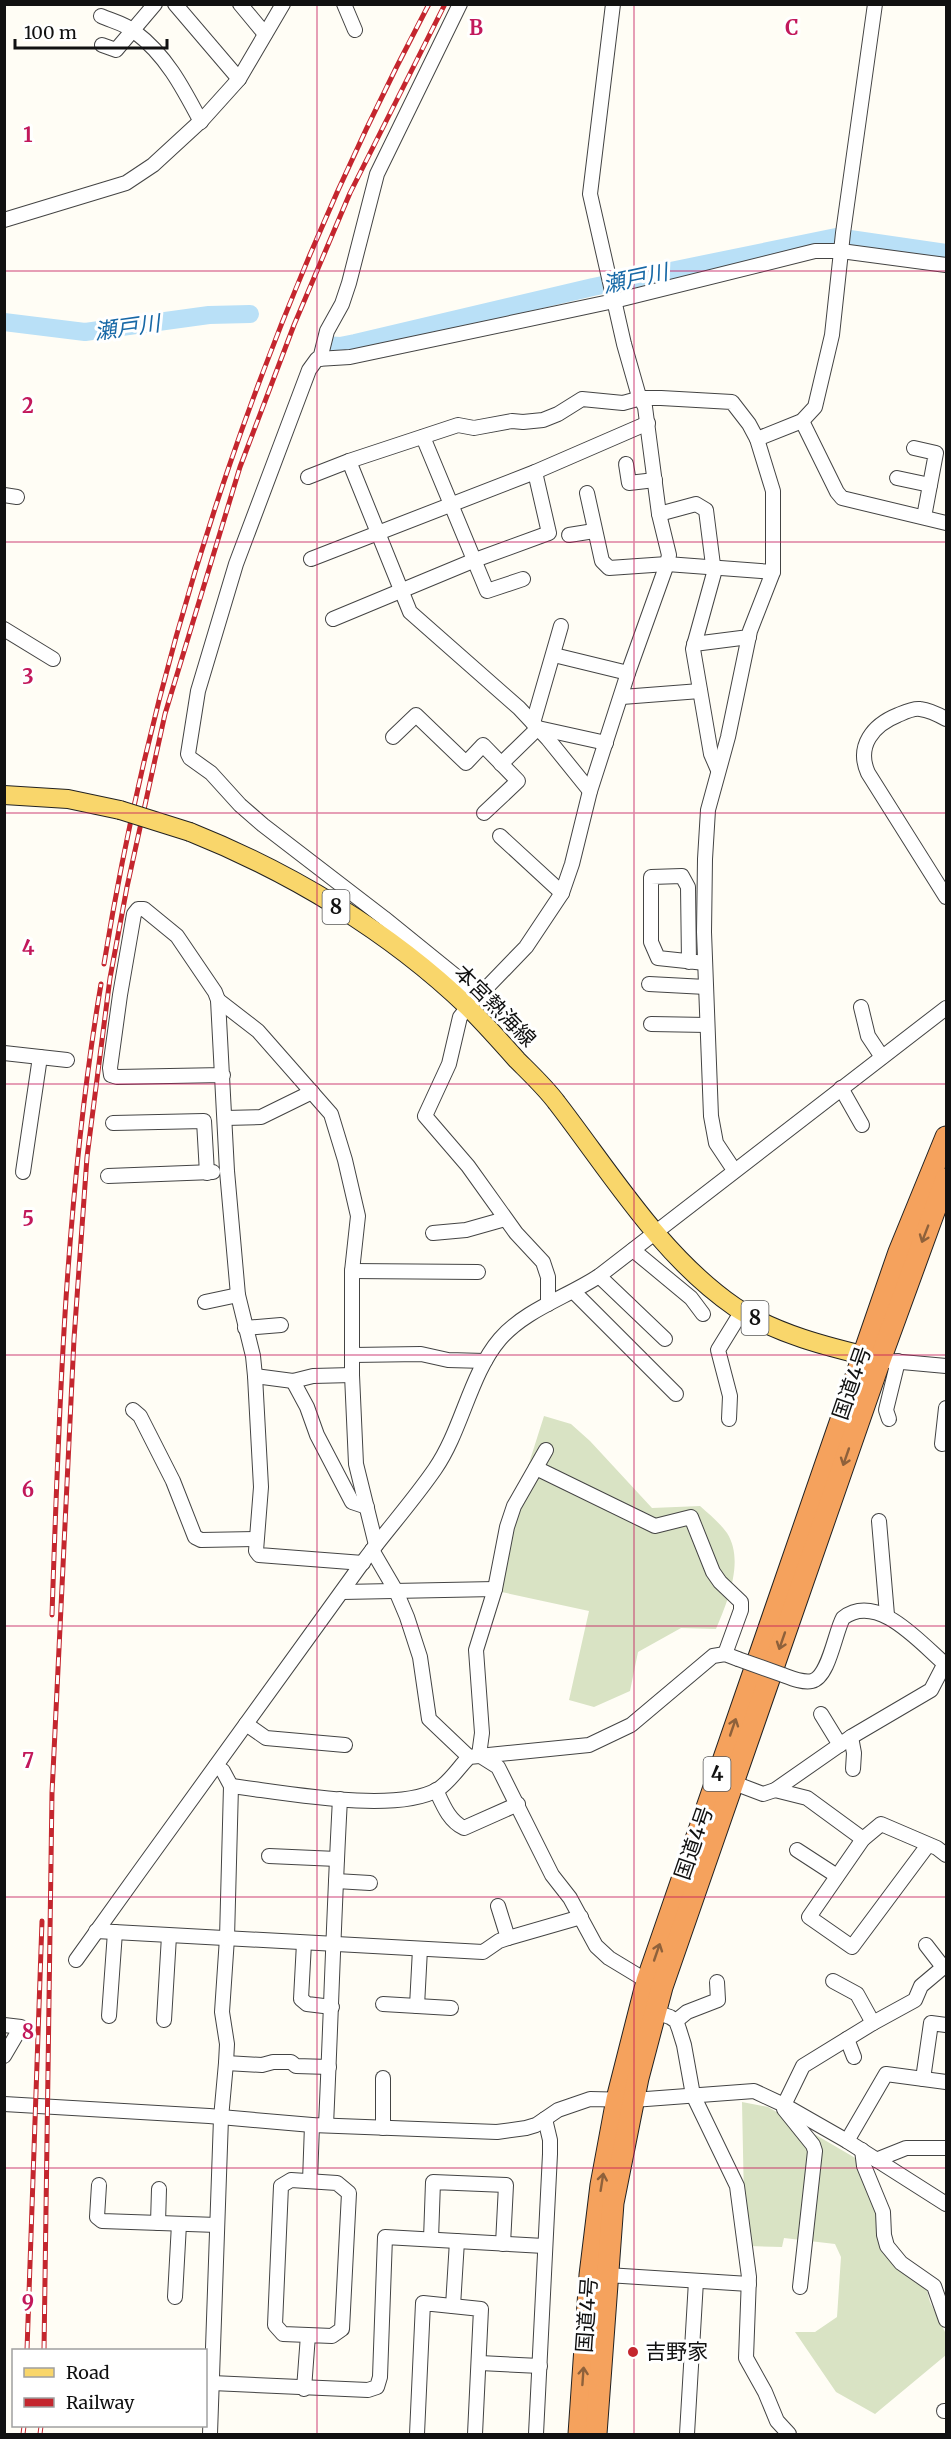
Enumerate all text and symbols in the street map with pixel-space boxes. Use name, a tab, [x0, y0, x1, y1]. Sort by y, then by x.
scale bar	[15, 12, 166, 50]
text: B	[469, 15, 483, 40]
text: C	[785, 15, 799, 40]
text: 100 m	[24, 21, 77, 44]
text: 1	[23, 122, 33, 147]
water label: 瀬戸川	[600, 257, 672, 299]
water label: 瀬戸川	[92, 308, 164, 345]
text: 2	[22, 393, 34, 418]
text: 3	[22, 664, 34, 689]
road number: 8	[322, 890, 350, 924]
text: 4	[22, 935, 35, 960]
street label: 本宮熱海線	[449, 959, 542, 1052]
text: 5	[22, 1206, 34, 1231]
one-way arrow	[919, 1224, 930, 1242]
road number: 8	[742, 1301, 768, 1335]
street label: 国道4号	[826, 1343, 877, 1423]
one-way arrow	[839, 1447, 850, 1466]
text: 6	[22, 1477, 34, 1502]
one-way arrow	[775, 1631, 786, 1650]
one-way arrow	[728, 1719, 739, 1737]
text: 7	[22, 1748, 34, 1773]
road number: 4	[704, 1757, 730, 1791]
street label: 国道4号	[668, 1803, 719, 1883]
one-way arrow	[652, 1943, 663, 1962]
text: 8	[22, 2019, 34, 2044]
one-way arrow	[596, 2173, 607, 2192]
street label: 国道4号	[570, 2276, 603, 2354]
text: 9	[22, 2290, 34, 2315]
place label: 吉野家	[645, 2338, 708, 2365]
marker: 吉野家	[626, 2345, 640, 2359]
legend	[12, 2349, 207, 2427]
text: Road	[66, 2361, 110, 2384]
one-way arrow	[578, 2367, 589, 2387]
text: Railway	[66, 2391, 135, 2414]

